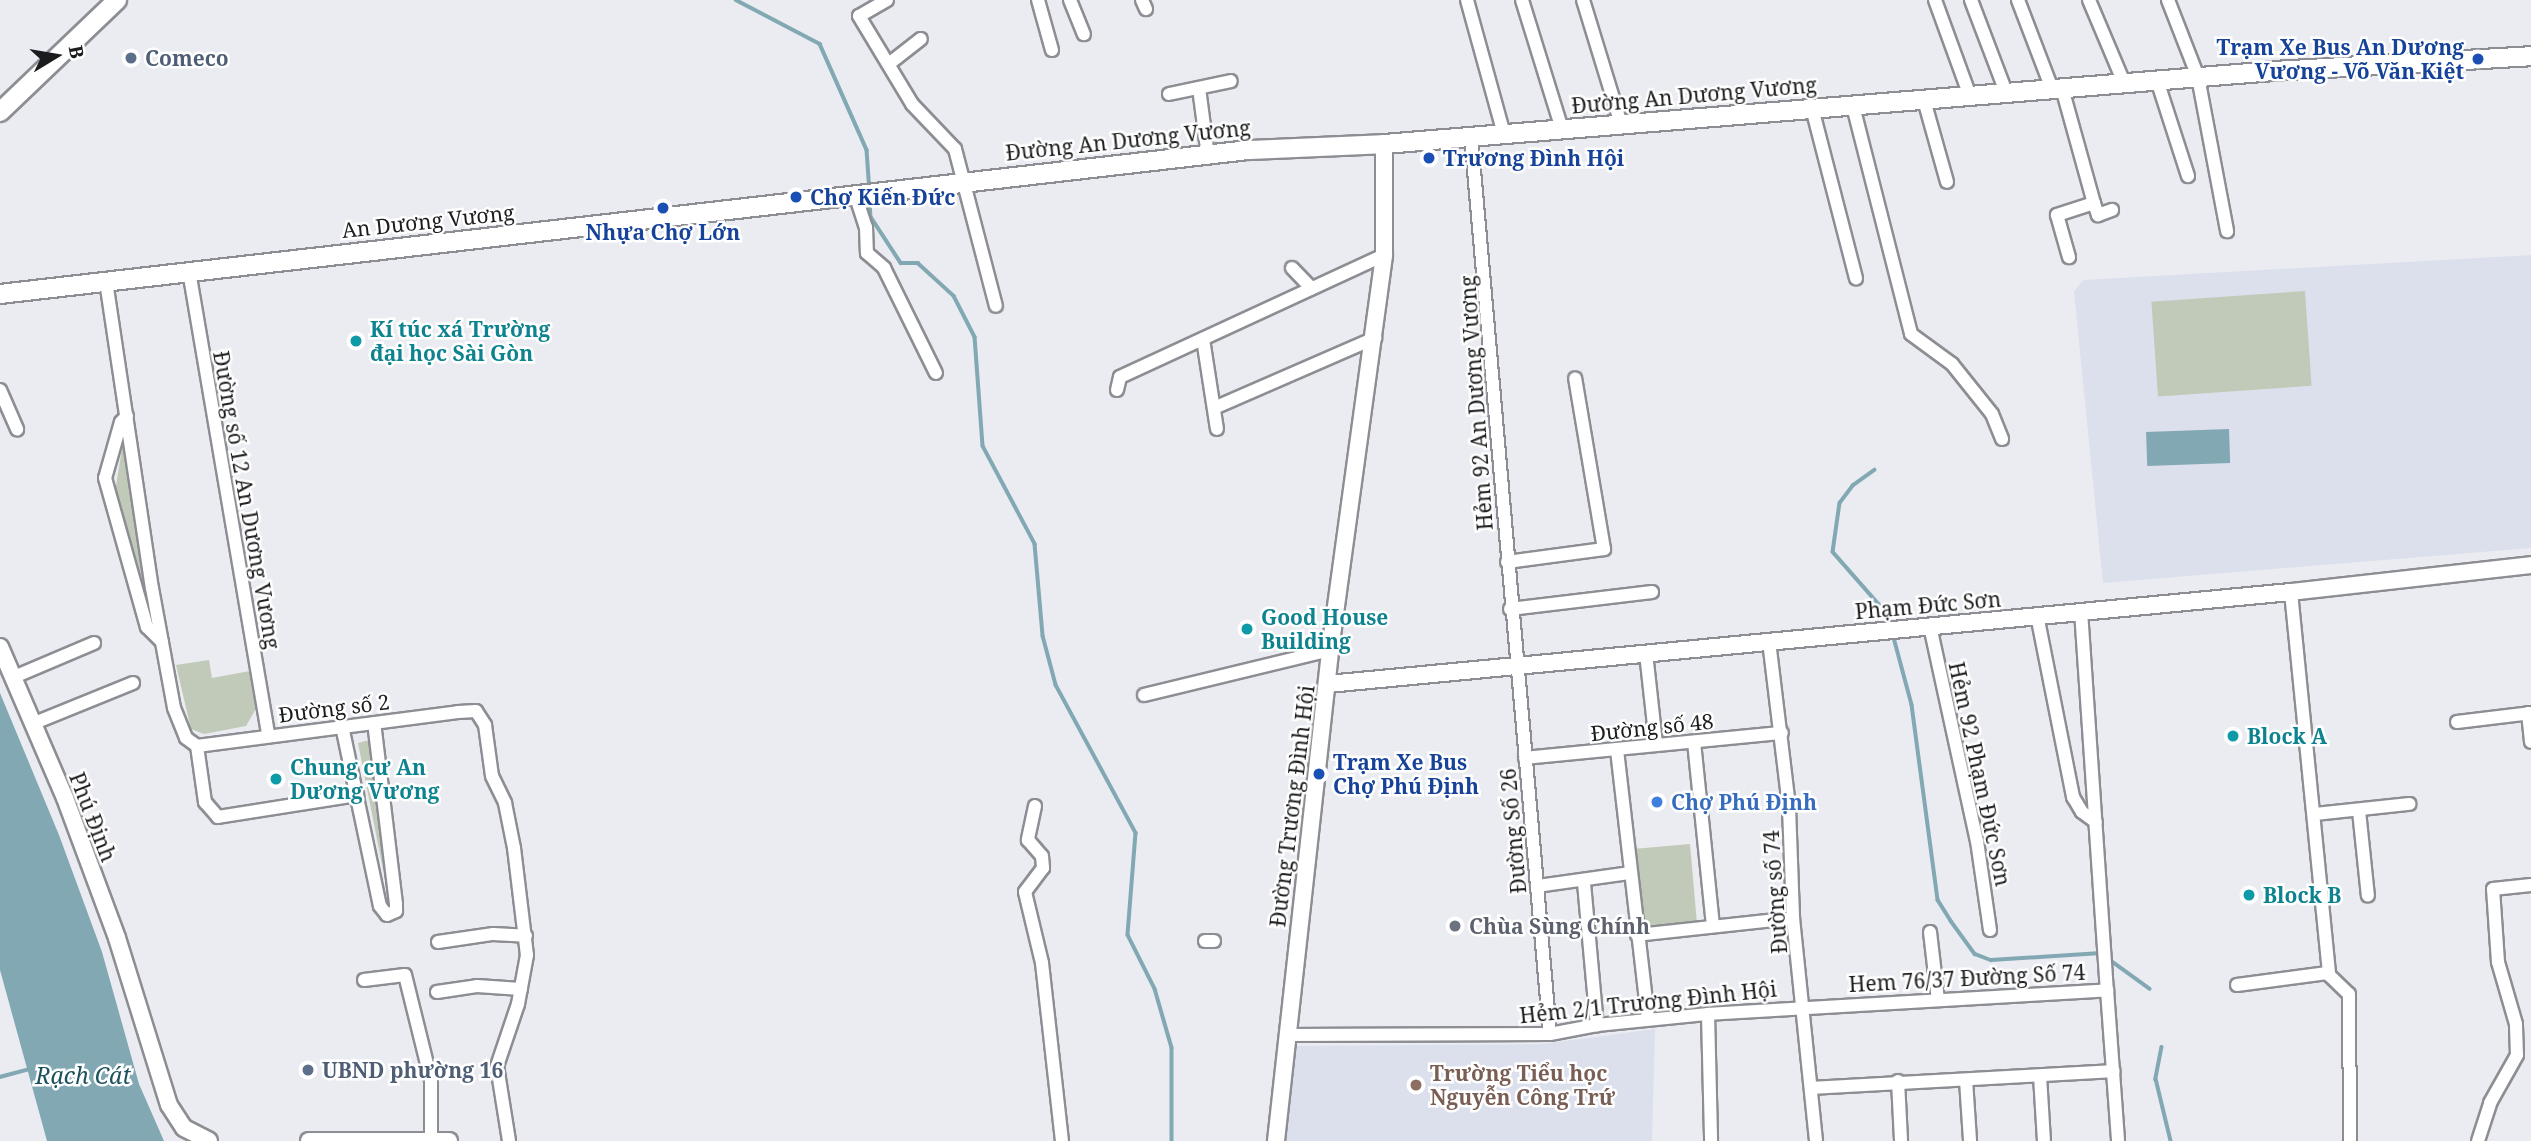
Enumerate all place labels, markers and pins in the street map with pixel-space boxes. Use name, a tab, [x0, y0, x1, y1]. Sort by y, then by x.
place label: Trạm Xe Bus An Dương Vương - Võ Văn Kiệt	[2216, 34, 2464, 84]
place label: Comeco	[145, 45, 229, 71]
marker: Comeco	[123, 50, 139, 66]
marker: Trạm Xe Bus An Dương Vương - Võ Văn Kiệt	[2470, 51, 2486, 67]
place label: Trương Đình Hội	[1443, 145, 1624, 171]
marker: Trương Đình Hội	[1421, 150, 1437, 166]
place label: Chợ Kiến Đức	[810, 184, 955, 210]
marker: Chợ Kiến Đức	[788, 189, 804, 205]
marker: Nhựa Chợ Lớn	[655, 200, 671, 216]
place label: Nhựa Chợ Lớn	[586, 219, 740, 245]
place label: Kí túc xá Trường đại học Sài Gòn	[370, 316, 550, 366]
marker: Kí túc xá Trường đại học Sài Gòn	[348, 333, 364, 349]
place label: Good House Building	[1261, 604, 1388, 654]
marker: Good House Building	[1239, 621, 1255, 637]
place label: Block A	[2247, 723, 2327, 749]
marker: Block A	[2225, 728, 2241, 744]
place label: Trạm Xe Bus Chợ Phú Định	[1333, 749, 1479, 799]
place label: Chung cư An Dương Vương	[290, 754, 439, 804]
marker: Trạm Xe Bus Chợ Phú Định	[1311, 766, 1327, 782]
marker: Chung cư An Dương Vương	[268, 771, 284, 787]
place label: Chợ Phú Định	[1671, 789, 1817, 815]
marker: Chợ Phú Định	[1649, 794, 1665, 810]
place label: Block B	[2263, 882, 2341, 908]
marker: Block B	[2241, 887, 2257, 903]
place label: Chùa Sùng Chính	[1469, 913, 1650, 939]
marker: Chùa Sùng Chính	[1447, 918, 1463, 934]
place label: UBND phường 16	[322, 1057, 503, 1083]
place label: Trường Tiểu học Nguyễn Công Trứ	[1430, 1060, 1615, 1110]
marker: UBND phường 16	[300, 1062, 316, 1078]
marker: Trường Tiểu học Nguyễn Công Trứ	[1408, 1077, 1424, 1093]

